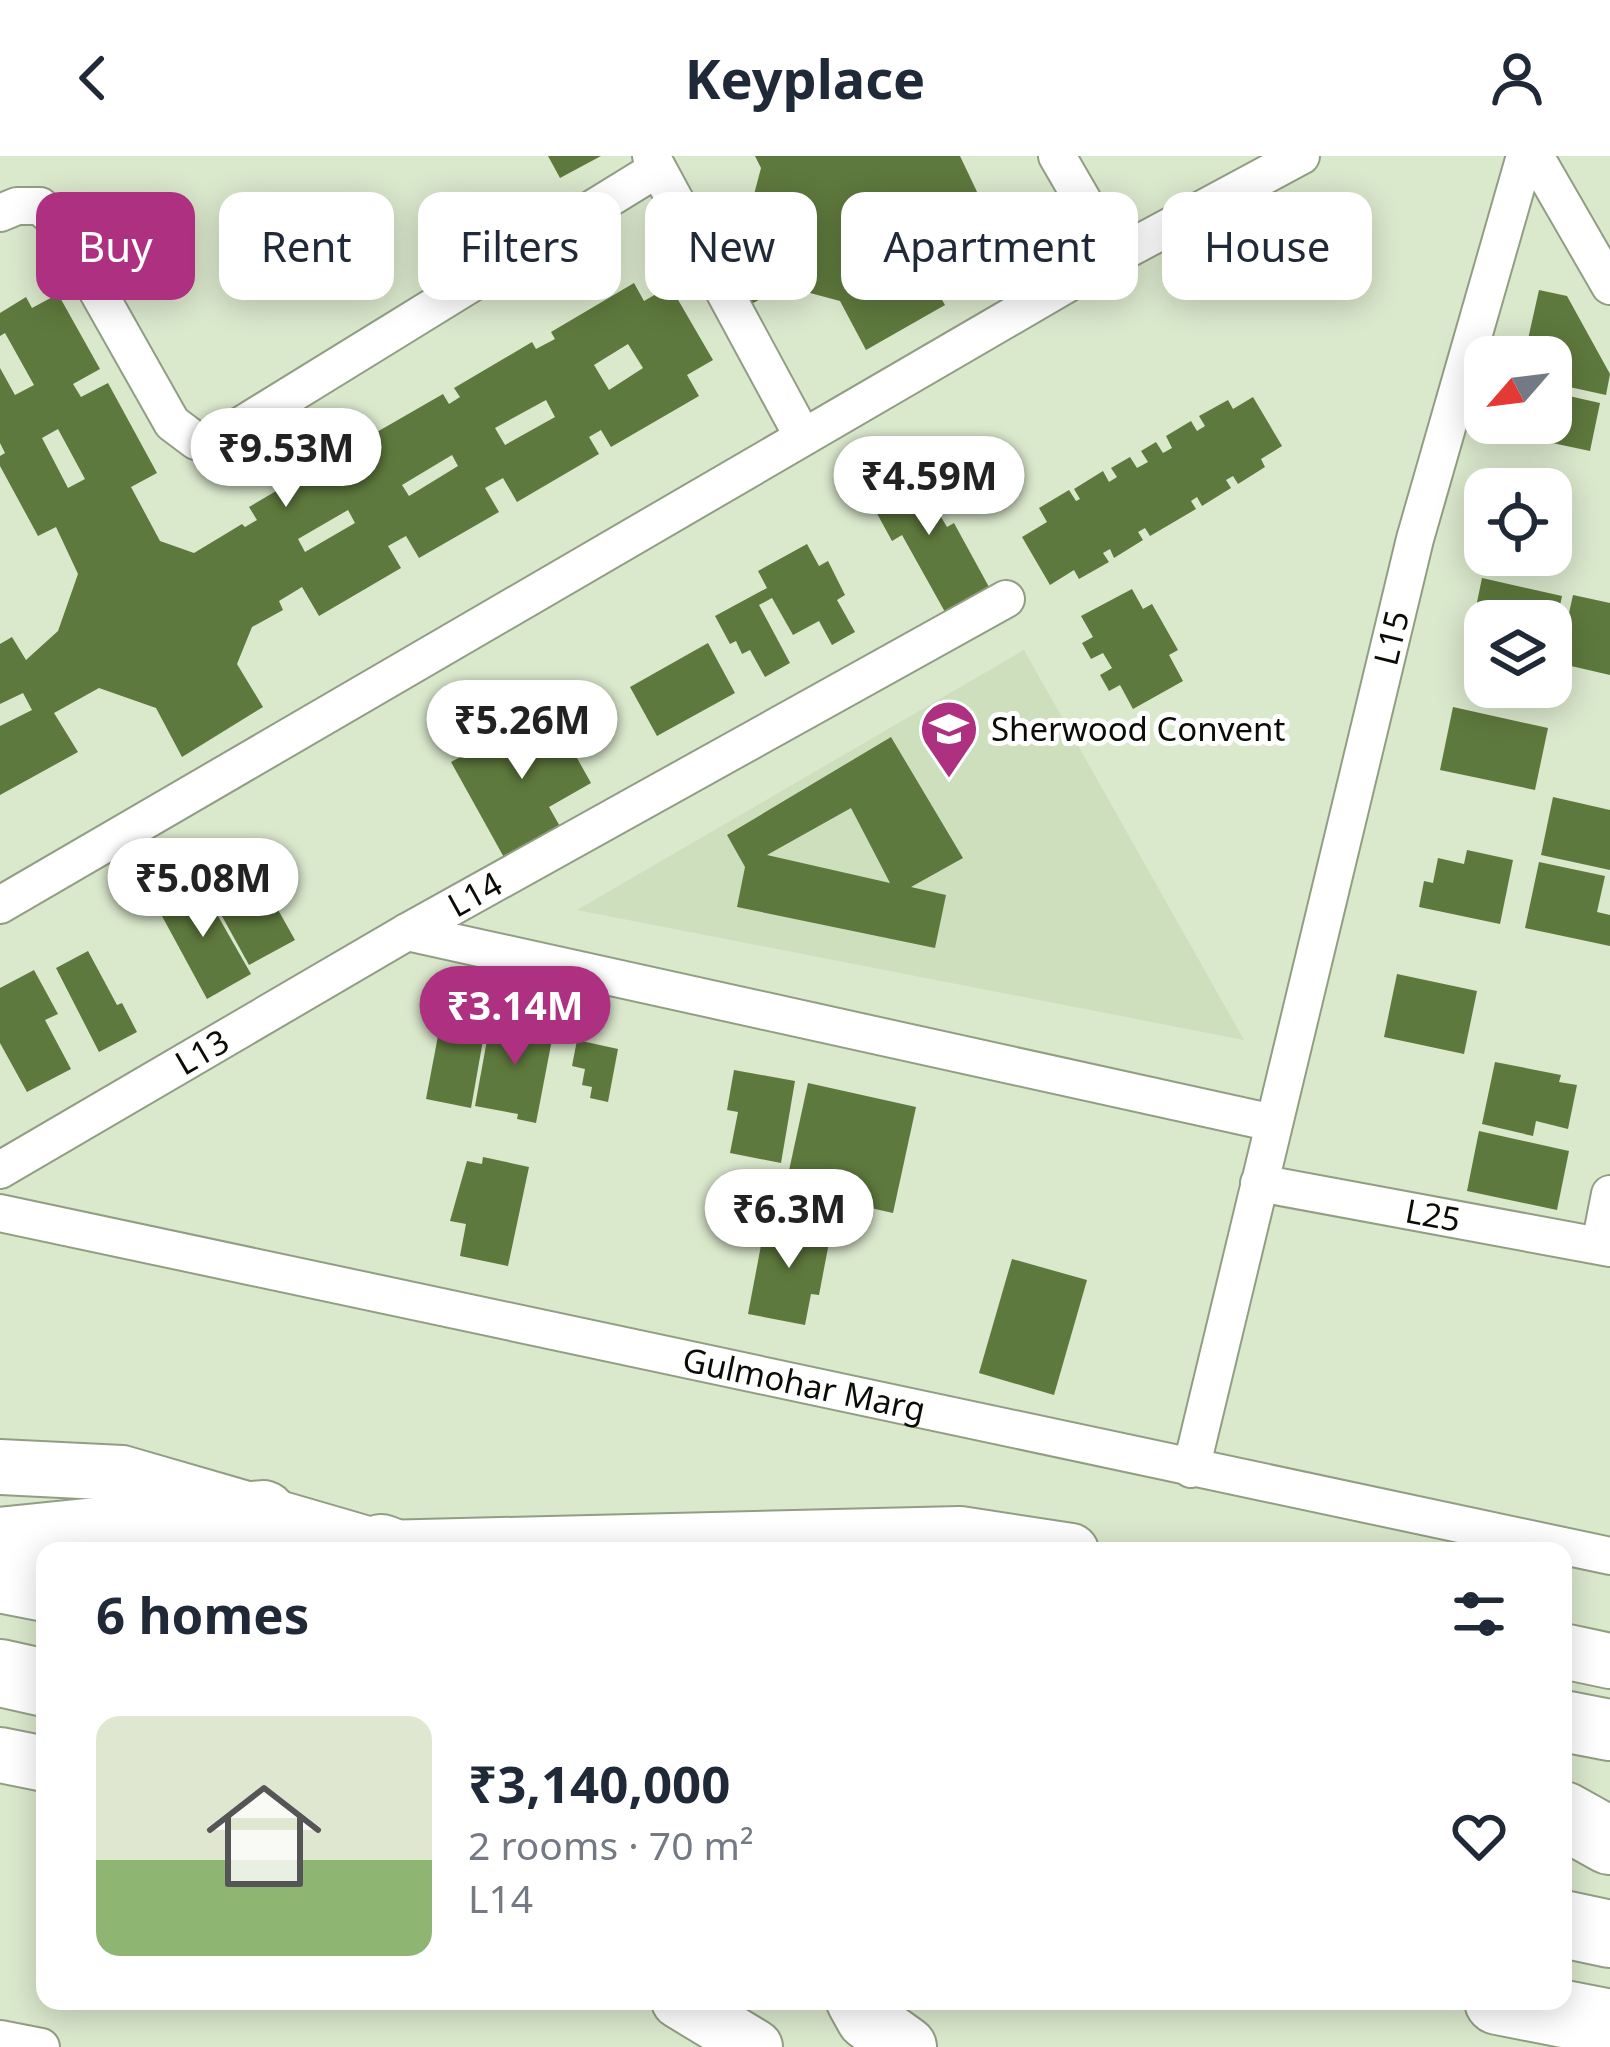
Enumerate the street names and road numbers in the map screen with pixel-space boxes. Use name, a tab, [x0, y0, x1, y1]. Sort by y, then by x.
street label: L15	[1362, 606, 1419, 670]
street label: L14	[440, 861, 510, 927]
street label: L13	[167, 1018, 237, 1085]
street label: L25	[1402, 1188, 1464, 1242]
street label: Gulmohar Marg	[679, 1336, 930, 1432]

